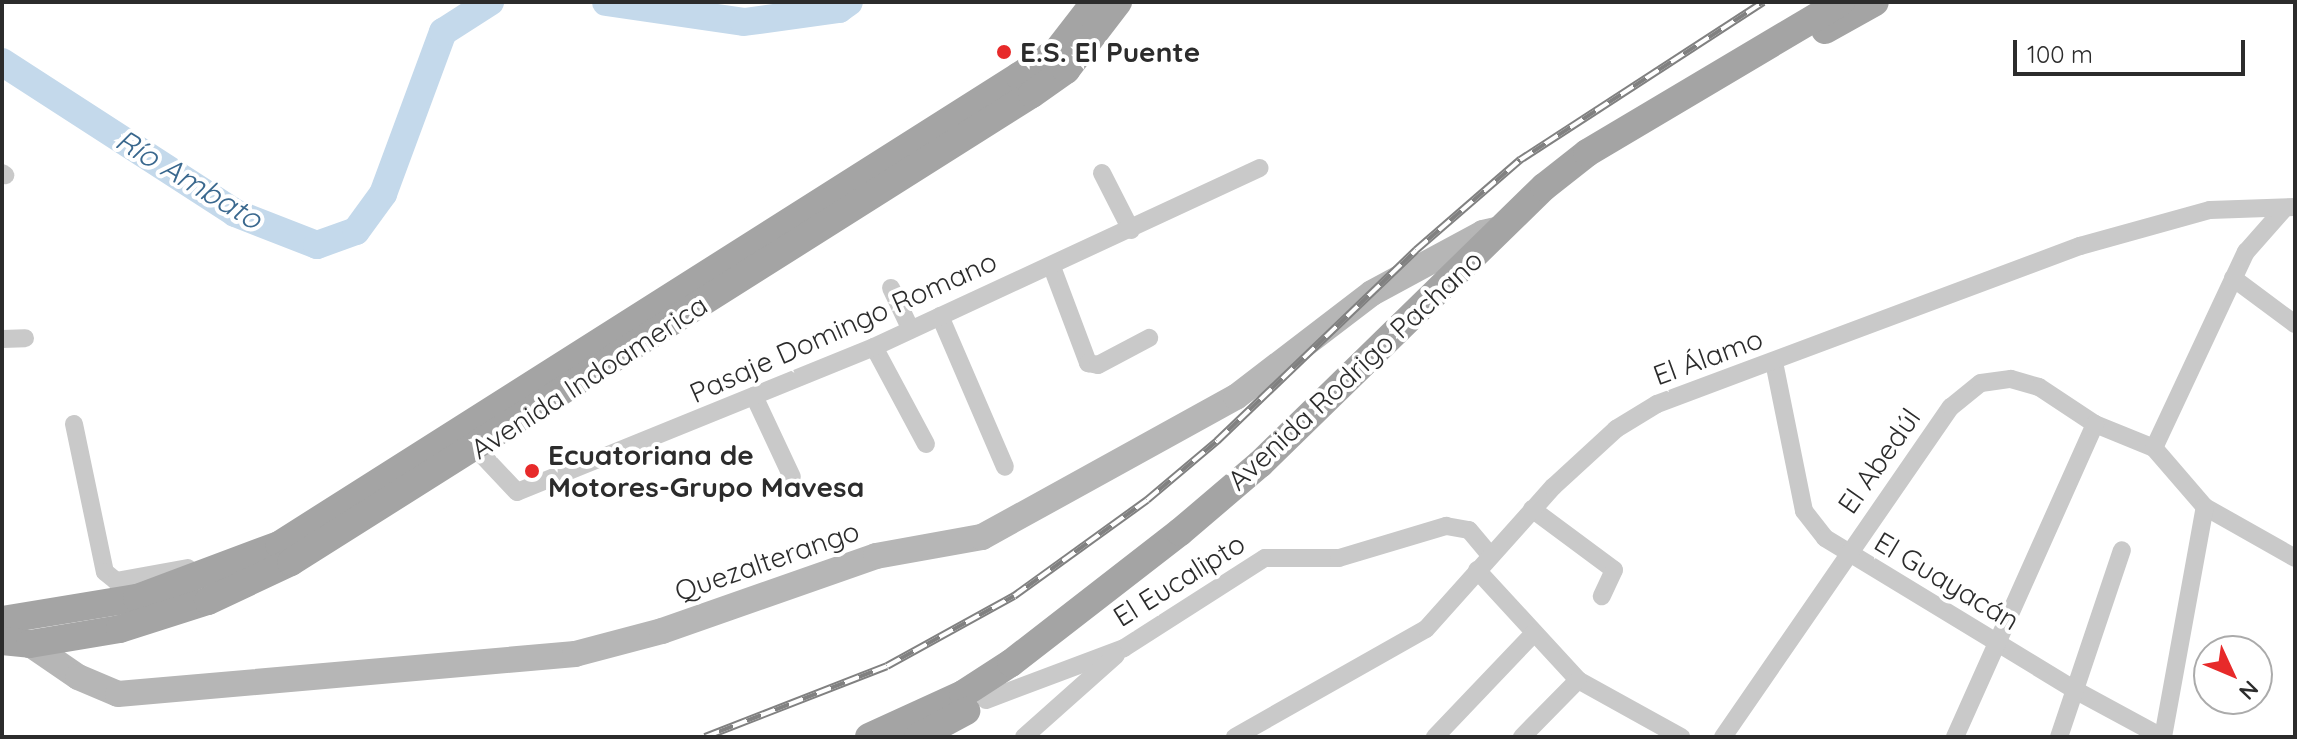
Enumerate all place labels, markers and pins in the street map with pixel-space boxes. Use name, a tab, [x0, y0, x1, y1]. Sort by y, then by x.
place label: E.S. El Puente	[1020, 35, 1200, 69]
marker: E.S. El Puente	[995, 43, 1013, 61]
place label: Ecuatoriana de Motores-Grupo Mavesa	[548, 438, 864, 504]
marker: Ecuatoriana de Motores-Grupo Mavesa	[523, 462, 541, 480]

